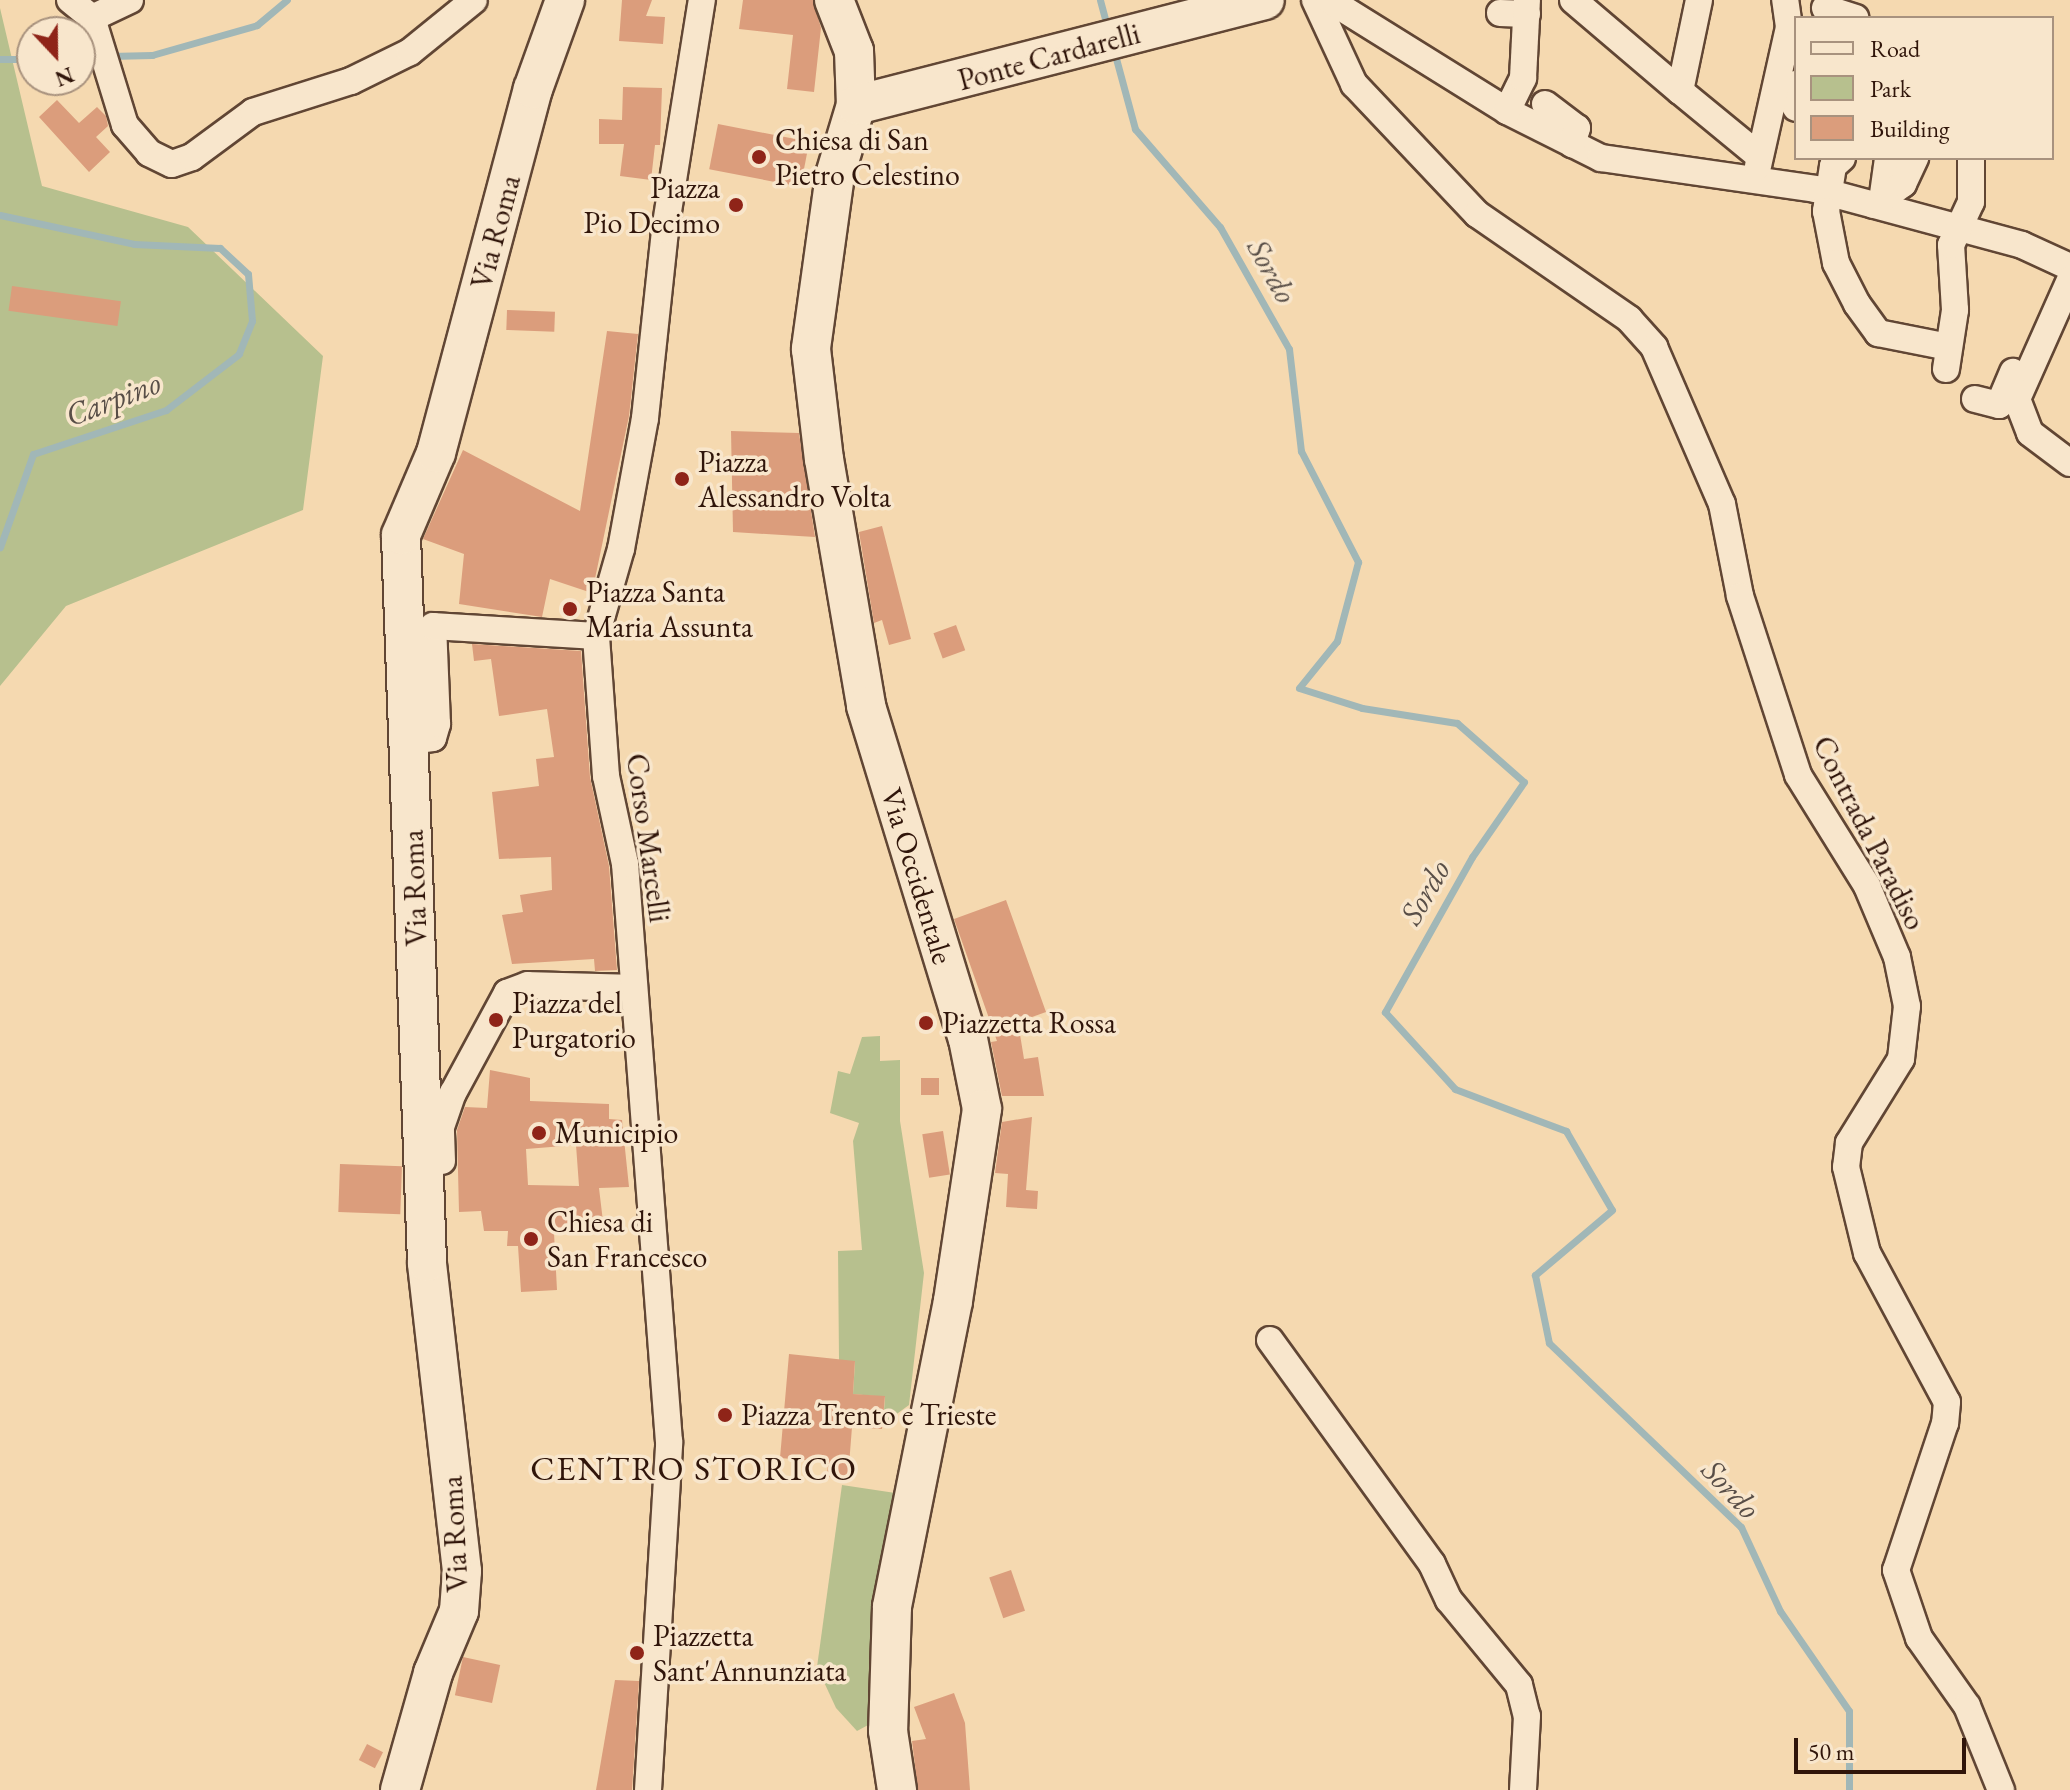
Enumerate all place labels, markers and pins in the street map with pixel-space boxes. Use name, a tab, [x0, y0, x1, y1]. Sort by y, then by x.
place label: Chiesa di San Pietro Celestino	[775, 122, 960, 192]
marker: Chiesa di San Pietro Celestino	[750, 148, 768, 166]
place label: Piazza Pio Decimo	[583, 170, 720, 240]
marker: Piazza Pio Decimo	[727, 196, 745, 214]
place label: Piazza Alessandro Volta	[698, 444, 891, 514]
marker: Piazza Alessandro Volta	[673, 470, 691, 488]
place label: Piazza Santa Maria Assunta	[586, 574, 753, 644]
marker: Piazza Santa Maria Assunta	[561, 600, 579, 618]
place label: Piazza del Purgatorio	[512, 985, 636, 1056]
place label: Piazzetta Rossa	[942, 1005, 1116, 1041]
marker: Piazza del Purgatorio	[487, 1011, 505, 1029]
marker: Piazzetta Rossa	[917, 1014, 935, 1032]
place label: Municipio	[555, 1115, 678, 1151]
marker: Municipio	[530, 1124, 548, 1142]
place label: Chiesa di San Francesco	[547, 1204, 707, 1274]
marker: Chiesa di San Francesco	[522, 1230, 540, 1248]
place label: Piazza Trento e Trieste	[741, 1397, 996, 1433]
marker: Piazza Trento e Trieste	[716, 1406, 734, 1424]
place label: Piazzetta Sant'Annunziata	[653, 1618, 846, 1688]
marker: Piazzetta Sant'Annunziata	[628, 1644, 646, 1662]

